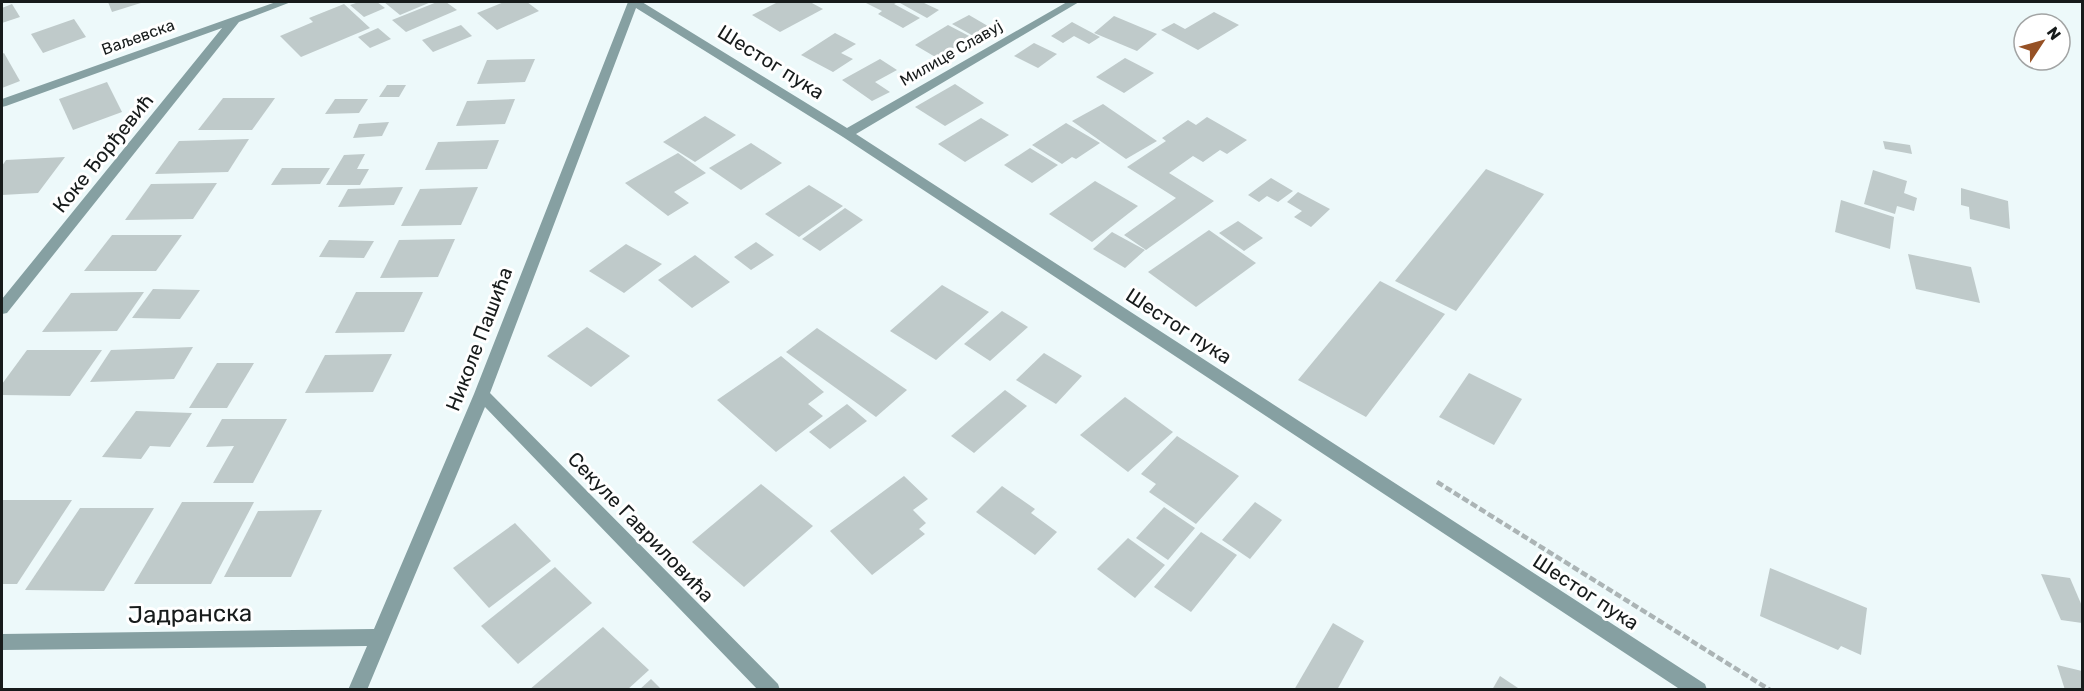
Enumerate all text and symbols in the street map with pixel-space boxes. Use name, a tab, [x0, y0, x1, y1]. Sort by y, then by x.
north arrow	[2012, 12, 2072, 72]
street label: Ваљевска	[99, 15, 177, 59]
street label: Милице Славуј	[897, 16, 1005, 90]
street label: Шестог пука	[713, 20, 829, 104]
text: N	[2043, 23, 2065, 44]
street label: Коке Ђорђевић	[48, 89, 158, 217]
street label: Николе Пашића	[441, 264, 517, 414]
street label: Шестог пука	[1122, 283, 1236, 369]
street label: Секуле Гавриловића	[563, 447, 719, 607]
street label: Шестог пука	[1529, 549, 1643, 635]
street label: Јадранска	[128, 599, 252, 629]

